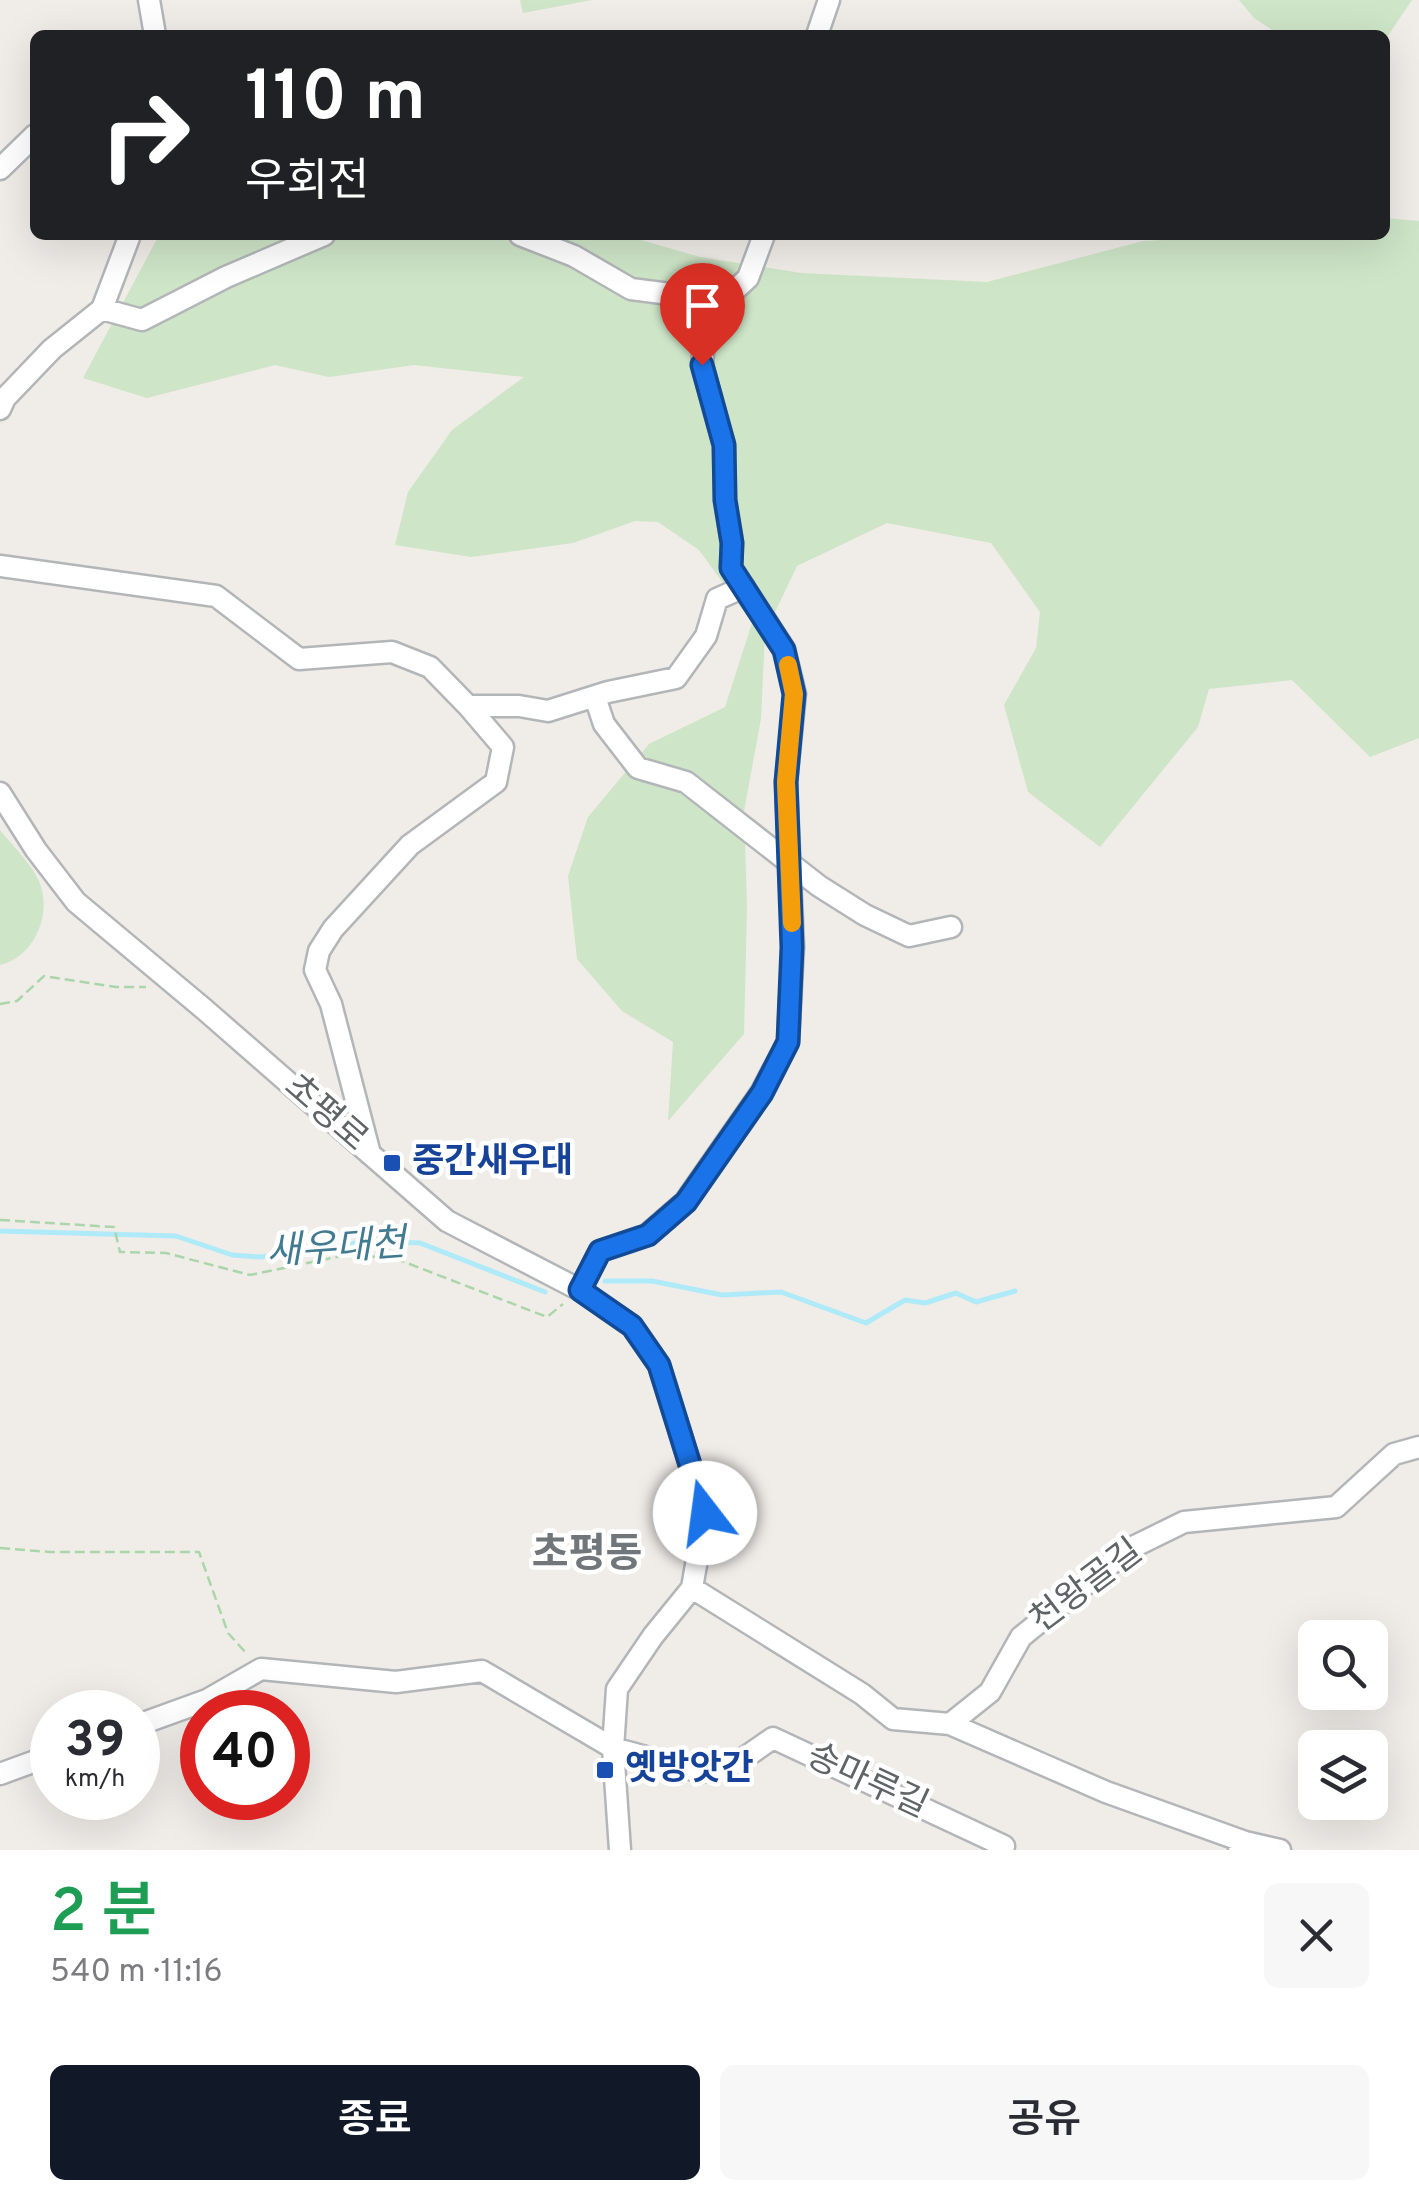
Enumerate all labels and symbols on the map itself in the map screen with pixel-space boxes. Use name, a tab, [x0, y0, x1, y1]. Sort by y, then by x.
pin	[660, 263, 745, 366]
street label: 초평로	[274, 1066, 376, 1162]
place label: 중간새우대	[412, 1141, 573, 1185]
marker: 중간새우대	[381, 1152, 403, 1174]
water label: 새우대천	[265, 1220, 411, 1279]
position arrow	[653, 1461, 757, 1565]
district label: 초평동	[532, 1531, 642, 1581]
street label: 천왕골길	[1022, 1531, 1152, 1643]
speed limit sign: 40	[180, 1690, 310, 1820]
street label: 송마루길	[799, 1735, 935, 1829]
place label: 옛방앗간	[625, 1748, 754, 1792]
marker: 옛방앗간	[594, 1759, 616, 1781]

